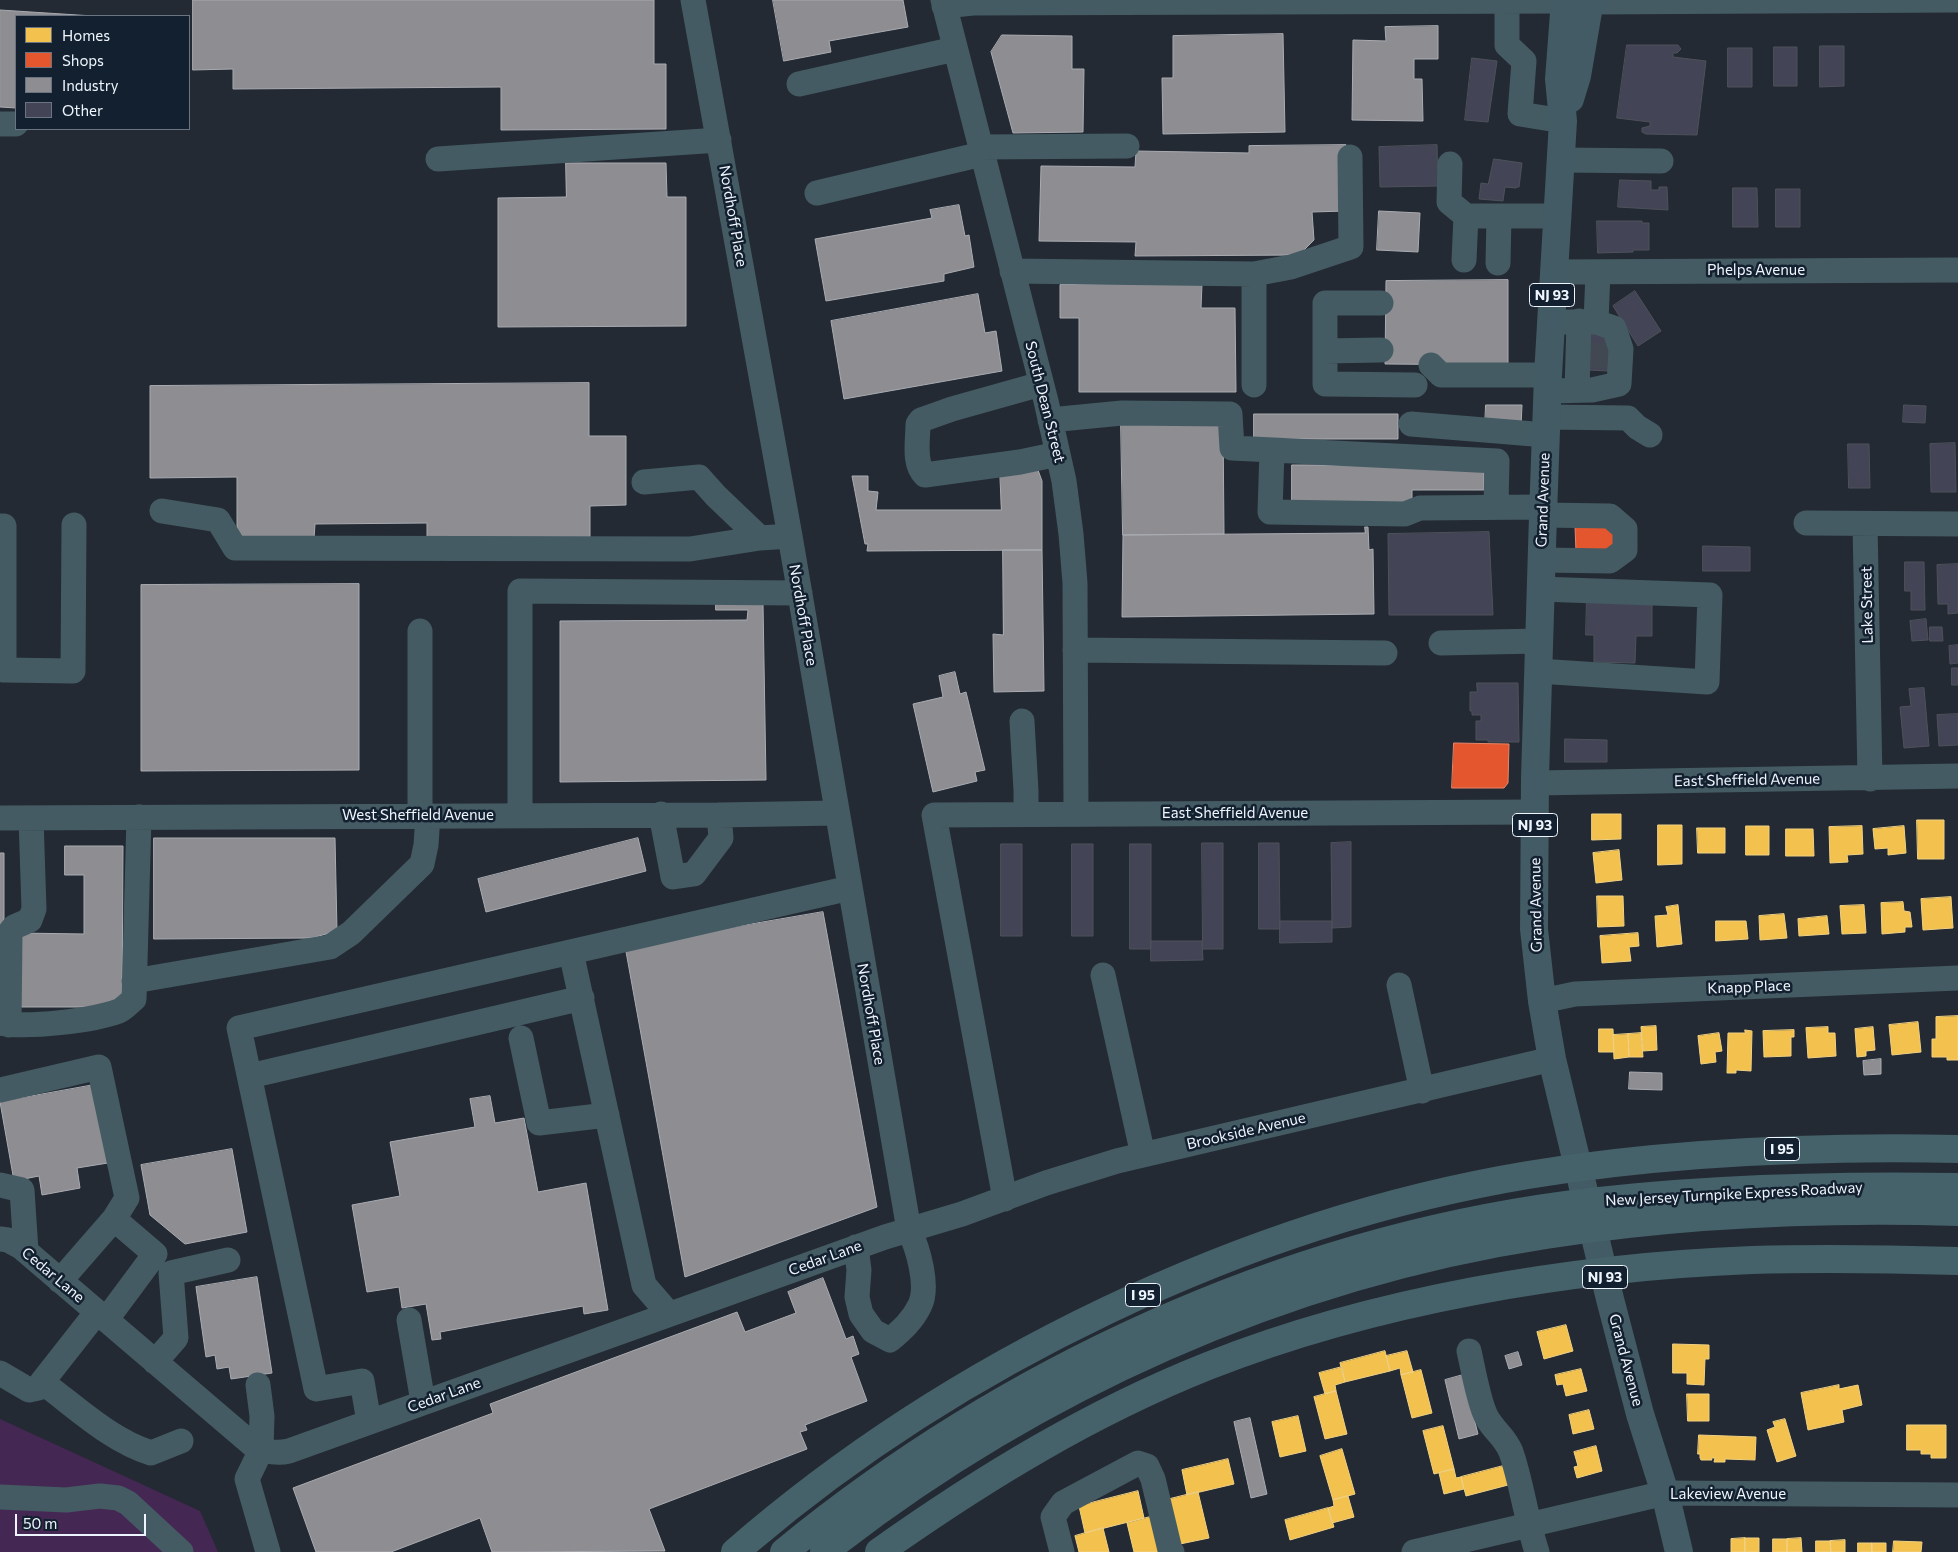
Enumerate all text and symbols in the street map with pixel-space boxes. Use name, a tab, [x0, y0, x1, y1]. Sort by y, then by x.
legend	[15, 15, 190, 130]
text: Homes	[62, 26, 110, 44]
text: Shops	[62, 51, 104, 69]
text: Industry	[62, 76, 119, 94]
text: Other	[62, 101, 103, 119]
street label: Nordhoff Place	[715, 164, 751, 268]
street label: Phelps Avenue	[1707, 261, 1805, 279]
road number: NJ 93	[1530, 284, 1574, 306]
street label: South Dean Street	[1021, 339, 1069, 465]
street label: Grand Avenue	[1532, 452, 1554, 548]
street label: Nordhoff Place	[785, 563, 821, 667]
street label: Lake Street	[1857, 566, 1877, 644]
street label: East Sheffield Avenue	[1674, 770, 1820, 790]
street label: East Sheffield Avenue	[1162, 804, 1308, 822]
street label: West Sheffield Avenue	[342, 806, 494, 824]
road number: NJ 93	[1512, 814, 1558, 836]
street label: Grand Avenue	[1526, 857, 1546, 953]
street label: Nordhoff Place	[853, 962, 889, 1066]
street label: Knapp Place	[1707, 977, 1791, 997]
street label: Brookside Avenue	[1185, 1109, 1307, 1153]
road number: I 95	[1764, 1138, 1800, 1160]
street label: New Jersey Turnpike Express Roadway	[1605, 1178, 1863, 1210]
street label: Cedar Lane	[786, 1236, 864, 1280]
street label: Cedar Lane	[18, 1244, 88, 1306]
road number: NJ 93	[1582, 1266, 1628, 1288]
road number: I 95	[1126, 1284, 1160, 1306]
street label: Grand Avenue	[1605, 1312, 1647, 1408]
street label: Cedar Lane	[405, 1373, 483, 1417]
street label: Lakeview Avenue	[1670, 1485, 1786, 1503]
scale bar	[18, 1504, 149, 1536]
text: 50 m	[23, 1514, 57, 1532]

